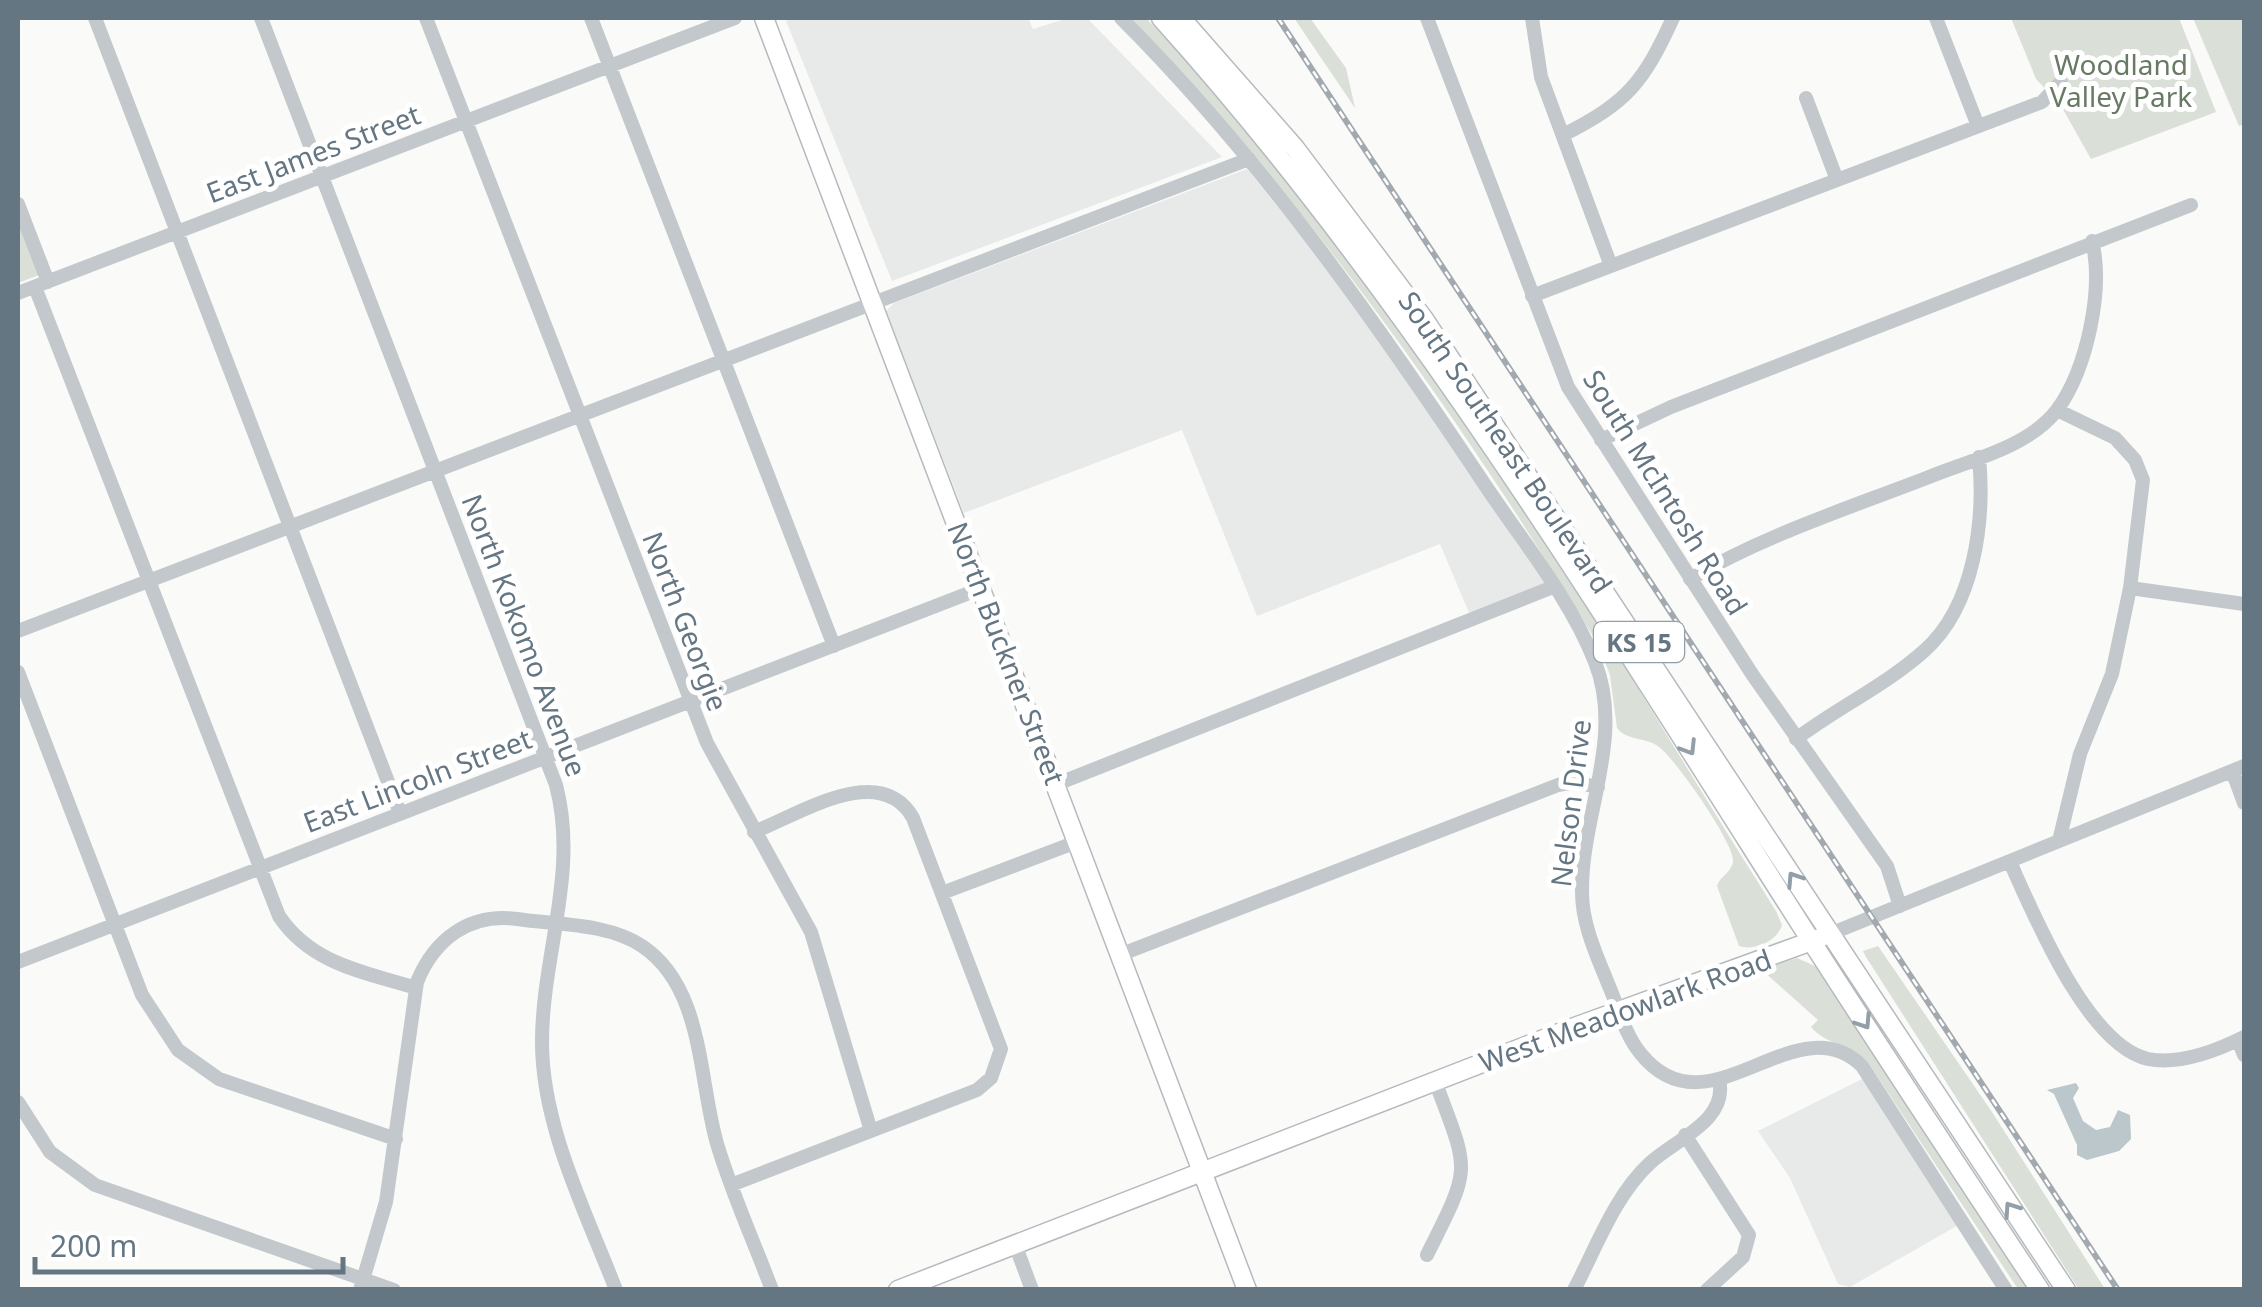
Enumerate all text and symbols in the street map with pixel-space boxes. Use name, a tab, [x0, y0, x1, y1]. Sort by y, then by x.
park label: Woodland Valley Park	[2050, 45, 2192, 115]
street label: East James Street	[201, 95, 425, 211]
street label: South Southeast Boulevard	[1391, 284, 1621, 600]
street label: South McIntosh Road	[1575, 362, 1757, 622]
street label: North Kokomo Avenue	[454, 488, 596, 782]
street label: North Buckner Street	[939, 516, 1075, 790]
street label: North Georgie	[634, 526, 738, 716]
road number: KS 15	[1594, 622, 1684, 662]
street label: Nelson Drive	[1541, 717, 1599, 889]
street label: East Lincoln Street	[297, 719, 537, 841]
one-way arrow	[1676, 737, 1695, 755]
one-way arrow	[1787, 872, 1806, 890]
street label: West Meadowlark Road	[1474, 939, 1776, 1081]
one-way arrow	[1851, 1011, 1870, 1029]
one-way arrow	[2005, 1202, 2023, 1221]
scale bar	[35, 1212, 342, 1274]
text: 200 m	[50, 1225, 137, 1266]

